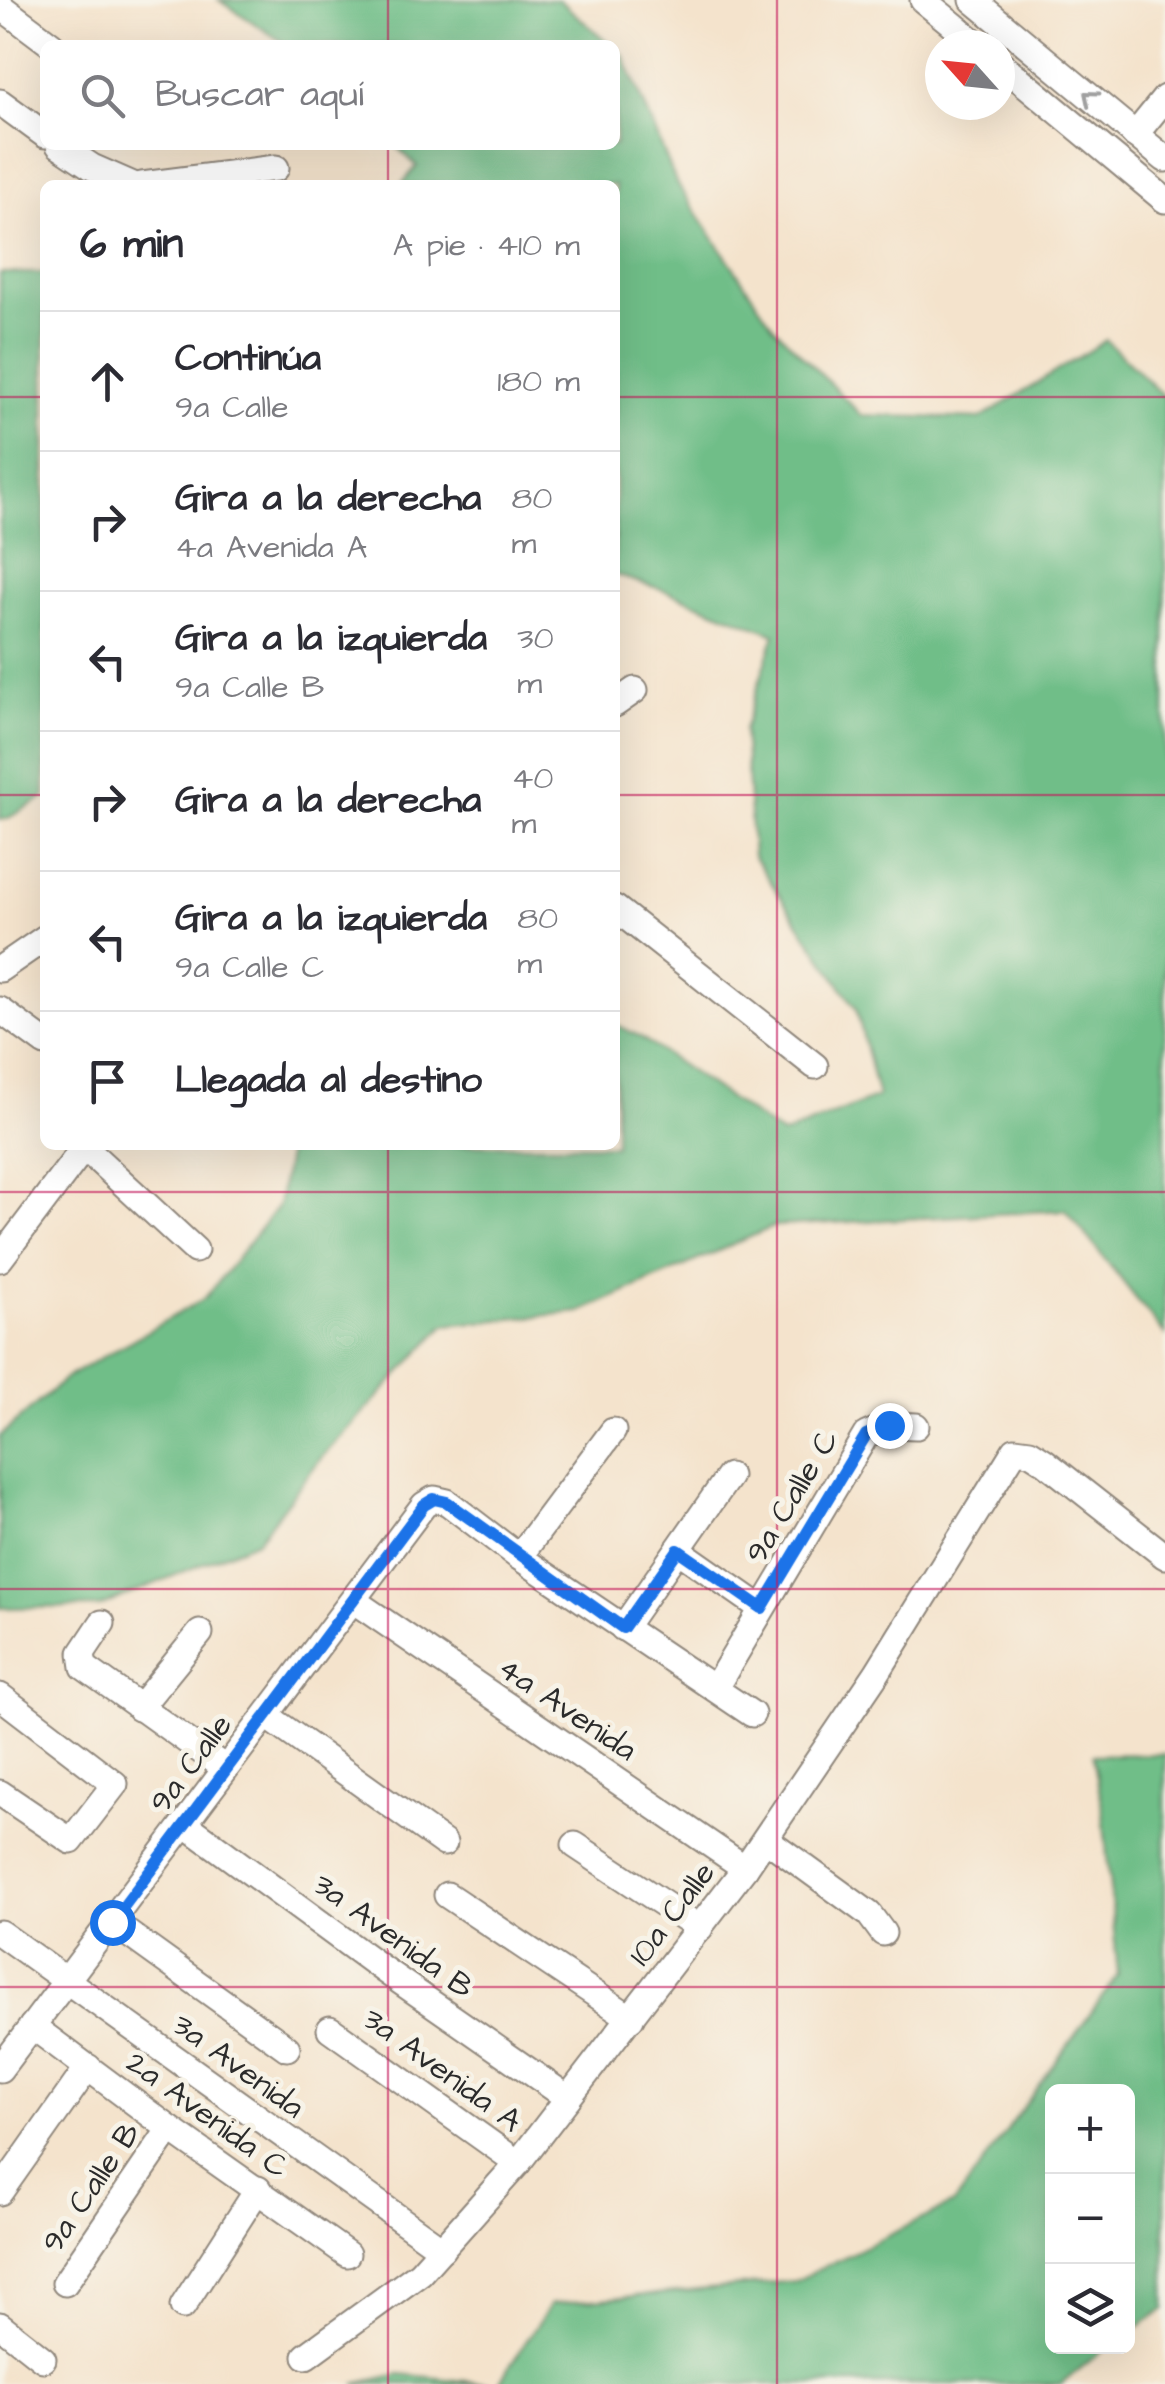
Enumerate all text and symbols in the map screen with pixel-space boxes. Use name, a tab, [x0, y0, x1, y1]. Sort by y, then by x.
north arrow	[925, 30, 1015, 120]
search box	[40, 40, 620, 150]
icon: search	[75, 68, 130, 123]
text: Buscar aquí	[155, 69, 364, 121]
one-way arrow	[1083, 91, 1101, 109]
text: 6 min	[80, 216, 183, 274]
text: A pie · 410 m	[393, 223, 580, 268]
text: Continúa	[175, 333, 321, 385]
icon: ahead	[80, 354, 135, 409]
text: 180 m	[497, 359, 580, 404]
text: 9a Calle	[175, 385, 289, 430]
text: Gira a la derecha	[175, 473, 481, 525]
text: 80 m	[511, 476, 552, 566]
icon: right	[80, 494, 135, 549]
text: 4a Avenida A	[175, 525, 367, 570]
text: Gira a la izquierda	[175, 613, 487, 665]
text: 30 m	[517, 616, 554, 706]
icon: left	[80, 634, 135, 689]
text: 9a Calle B	[175, 665, 324, 710]
text: 40 m	[511, 756, 553, 846]
icon: right	[80, 774, 135, 829]
text: Gira a la derecha	[175, 775, 481, 827]
text: Gira a la izquierda	[175, 893, 487, 945]
text: 80 m	[517, 896, 558, 986]
icon: left	[80, 914, 135, 969]
text: 9a Calle C	[175, 945, 324, 990]
icon: arrive	[80, 1054, 135, 1109]
text: Llegada al destino	[175, 1055, 482, 1107]
route end	[867, 1403, 913, 1449]
street label: 9a Calle C	[735, 1421, 850, 1572]
street label: 4a Avenida	[489, 1646, 646, 1772]
street label: 9a Calle	[139, 1705, 243, 1823]
street label: 10a Calle	[618, 1853, 726, 1975]
street label: 3a Avenida B	[303, 1863, 483, 2010]
route start	[90, 1900, 136, 1946]
street label: 3a Avenida A	[353, 1997, 531, 2143]
street label: 3a Avenida	[163, 2003, 313, 2129]
street label: 2a Avenida C	[117, 2041, 298, 2189]
map controls	[1045, 2084, 1135, 2354]
button: +	[1045, 2084, 1135, 2174]
street label: 9a Calle B	[31, 2113, 152, 2262]
button: −	[1045, 2174, 1135, 2264]
button: layers	[1045, 2264, 1135, 2354]

